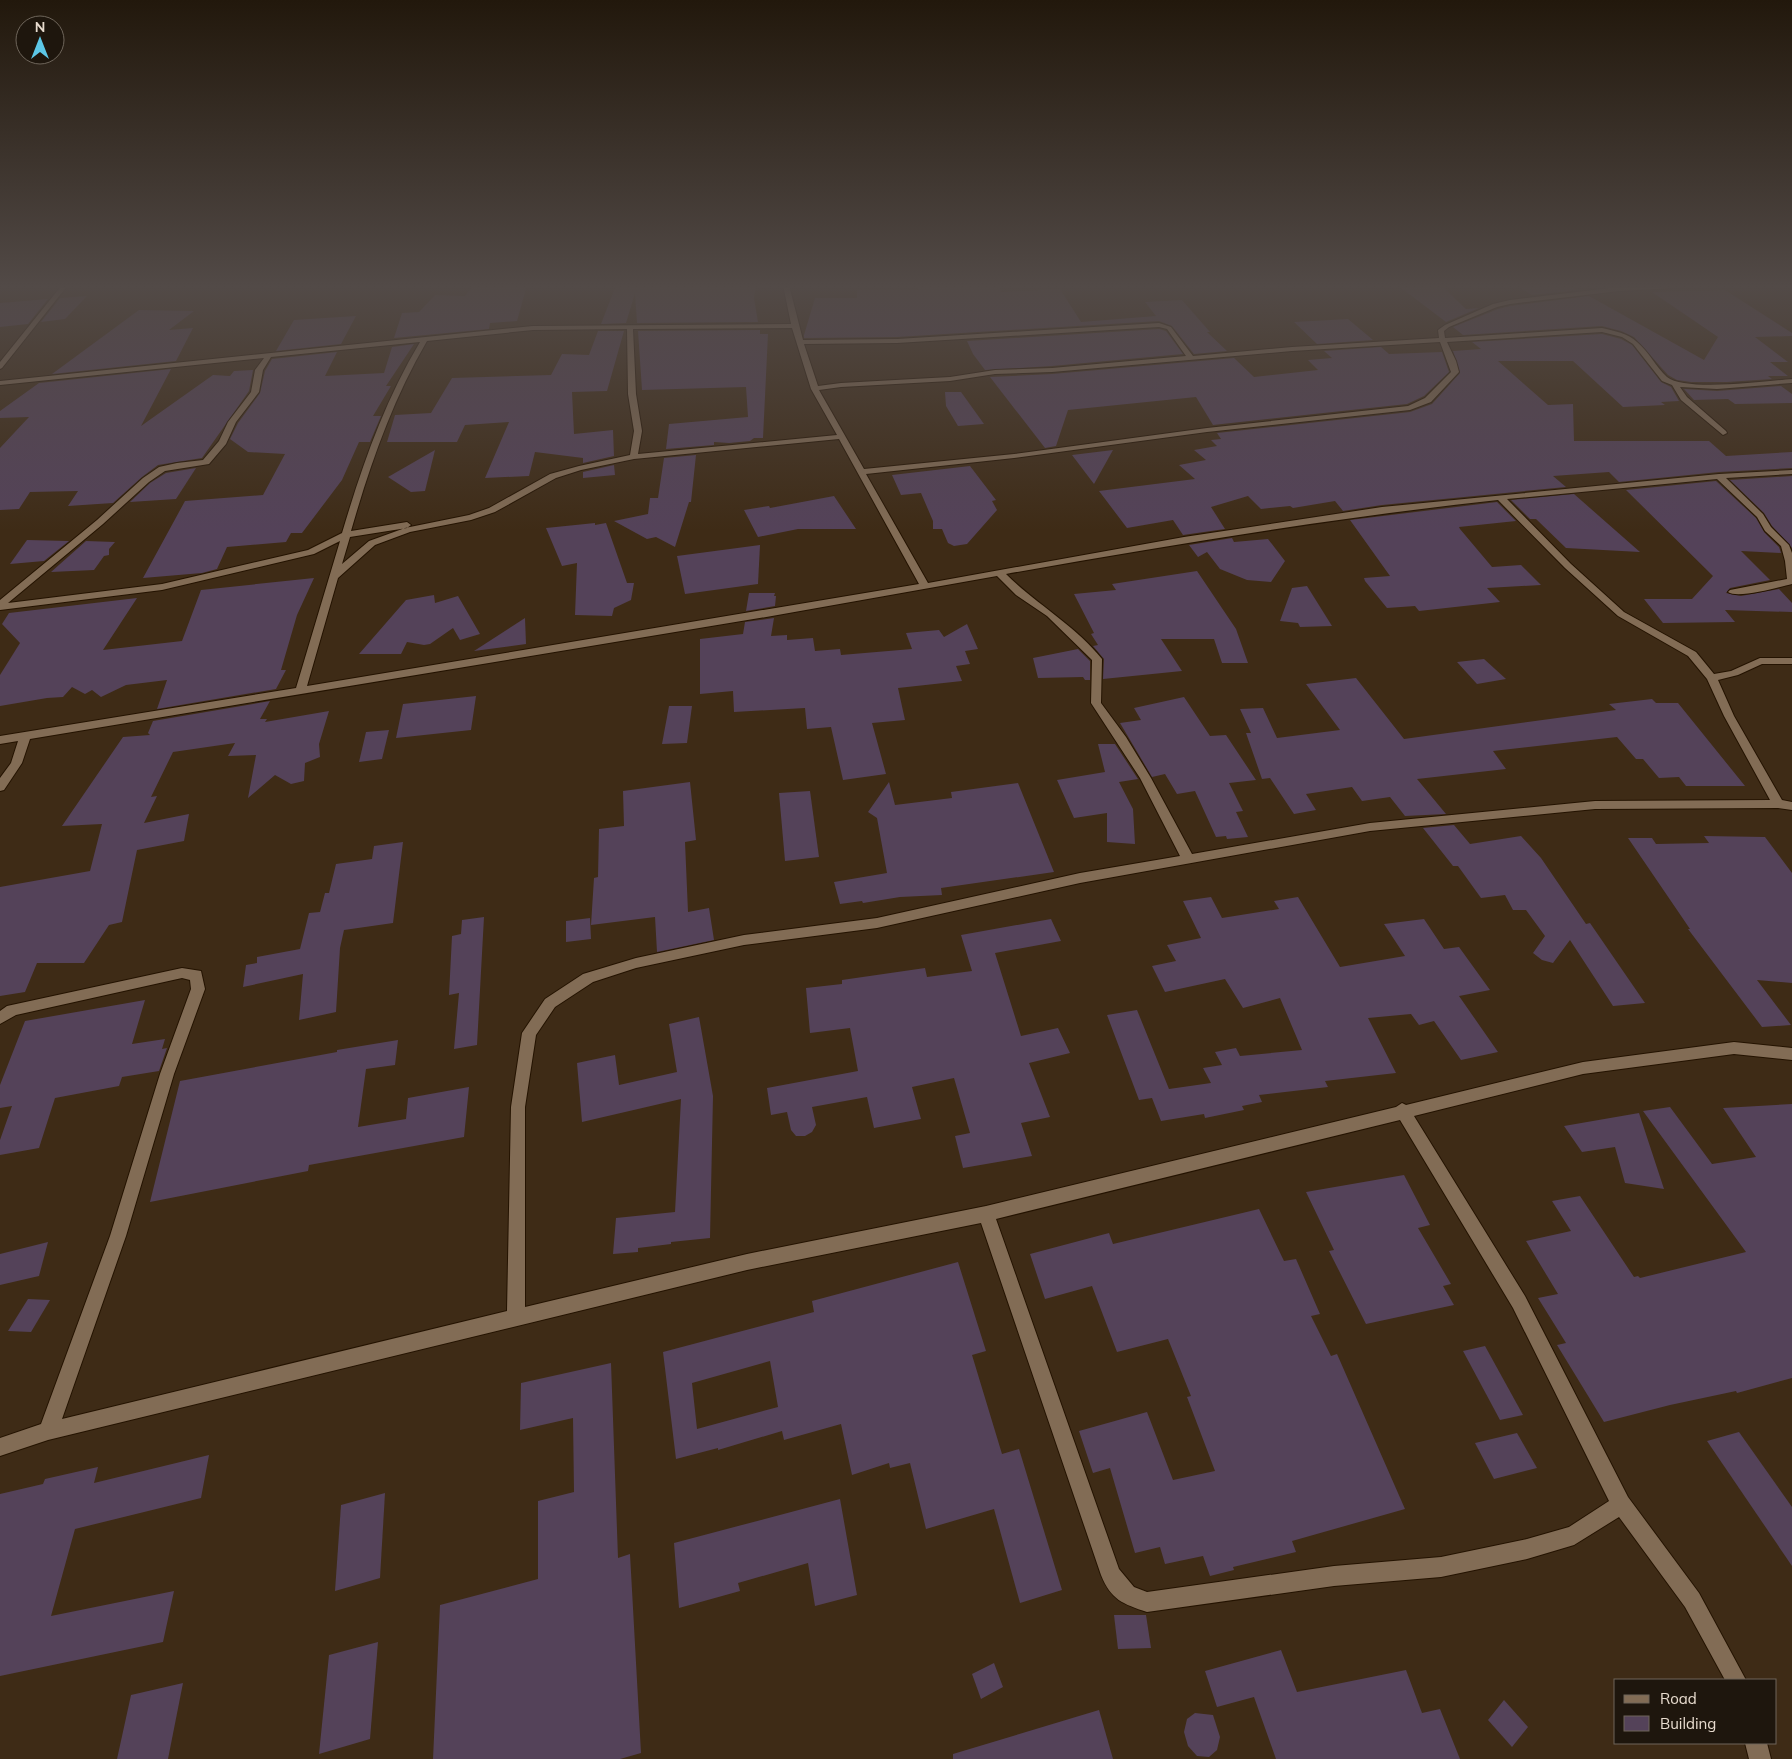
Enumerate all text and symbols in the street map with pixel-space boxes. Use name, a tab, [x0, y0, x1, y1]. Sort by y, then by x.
north arrow	[15, 15, 65, 65]
text: N	[35, 18, 45, 36]
legend	[1614, 1679, 1777, 1744]
text: Road	[1660, 1689, 1697, 1708]
text: Building	[1660, 1714, 1716, 1733]

